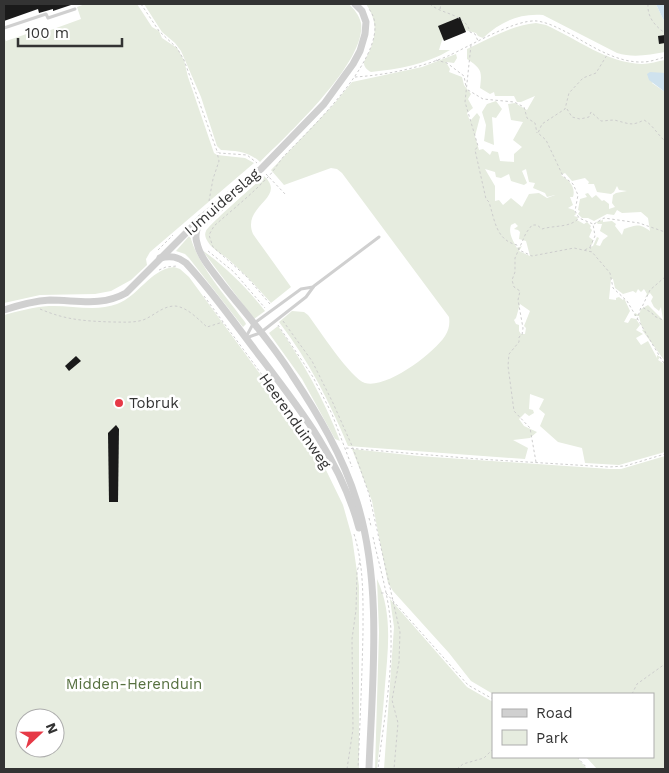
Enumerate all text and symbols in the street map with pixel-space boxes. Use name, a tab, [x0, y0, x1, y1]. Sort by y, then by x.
scale bar	[18, 15, 121, 47]
text: 100 m	[25, 24, 69, 42]
street label: IJmuiderslag	[181, 165, 263, 239]
street label: Heerenduinweg	[255, 370, 335, 472]
place label: Tobruk	[129, 394, 179, 412]
marker: Tobruk	[113, 397, 125, 409]
park label: Midden-Herenduin	[66, 675, 202, 693]
legend	[492, 693, 654, 758]
text: Road	[536, 704, 573, 722]
north arrow	[15, 708, 65, 758]
text: N	[43, 720, 61, 736]
text: Park	[536, 729, 569, 747]

